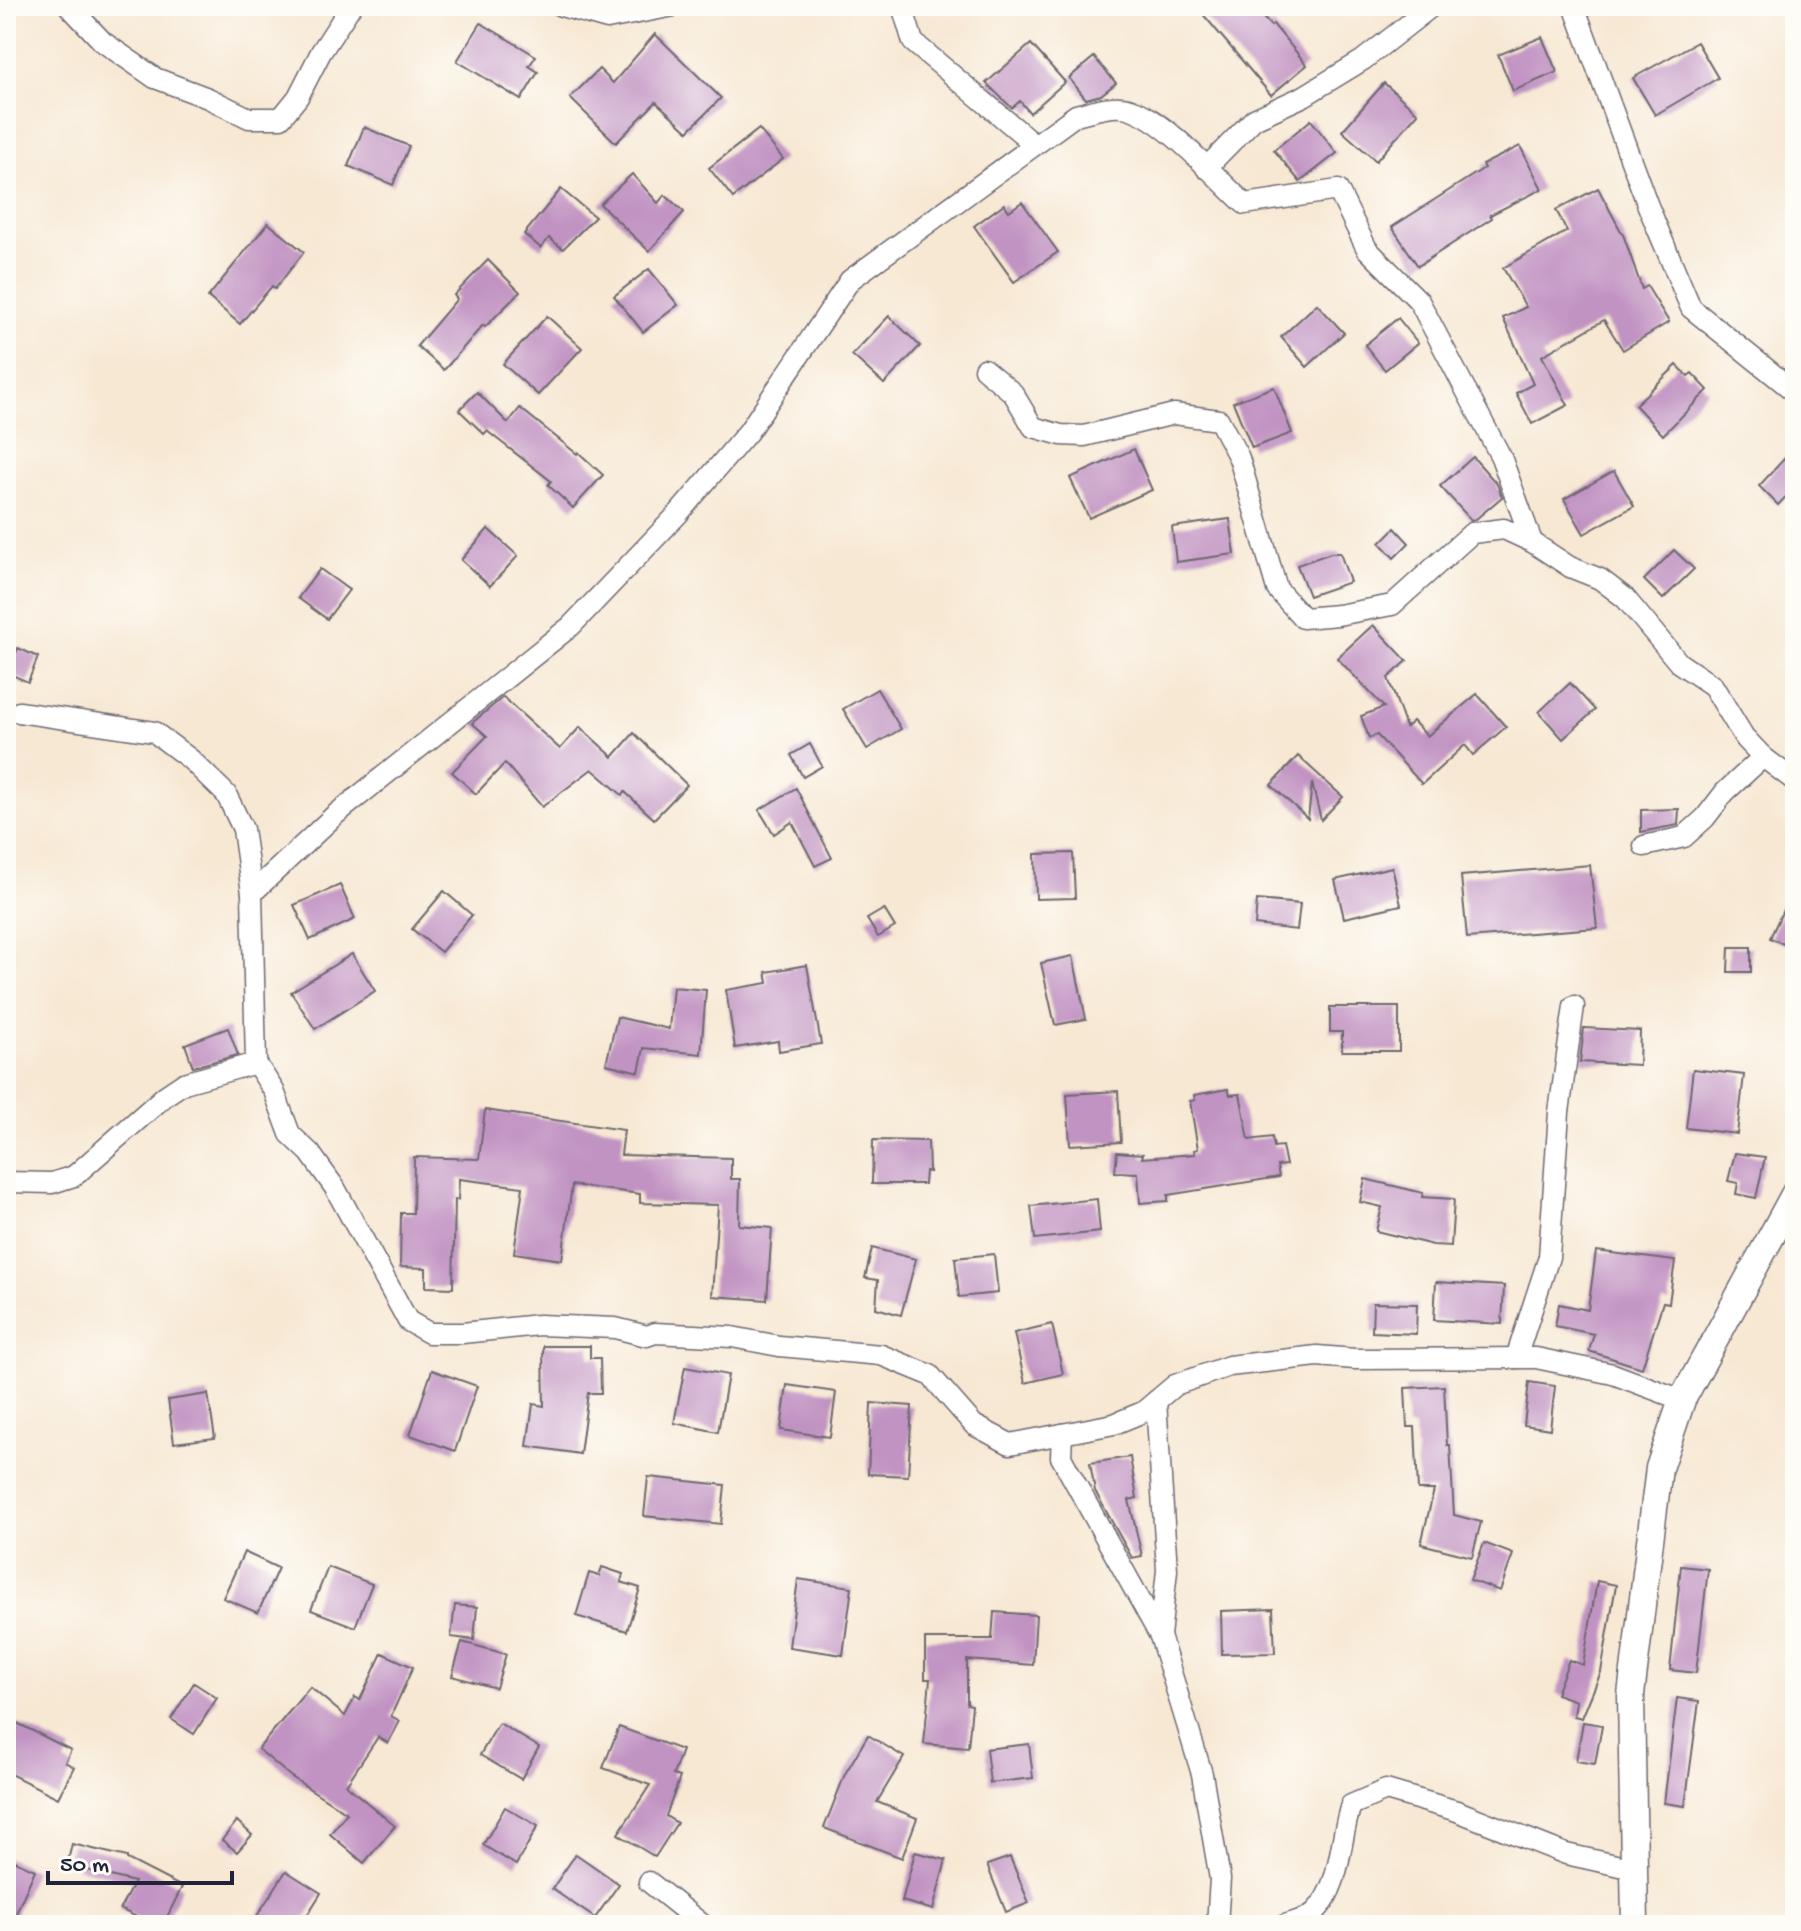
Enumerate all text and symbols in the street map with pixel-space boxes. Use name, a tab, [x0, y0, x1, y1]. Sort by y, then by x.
scale bar	[48, 1835, 232, 1885]
text: 50 m	[60, 1852, 109, 1881]

